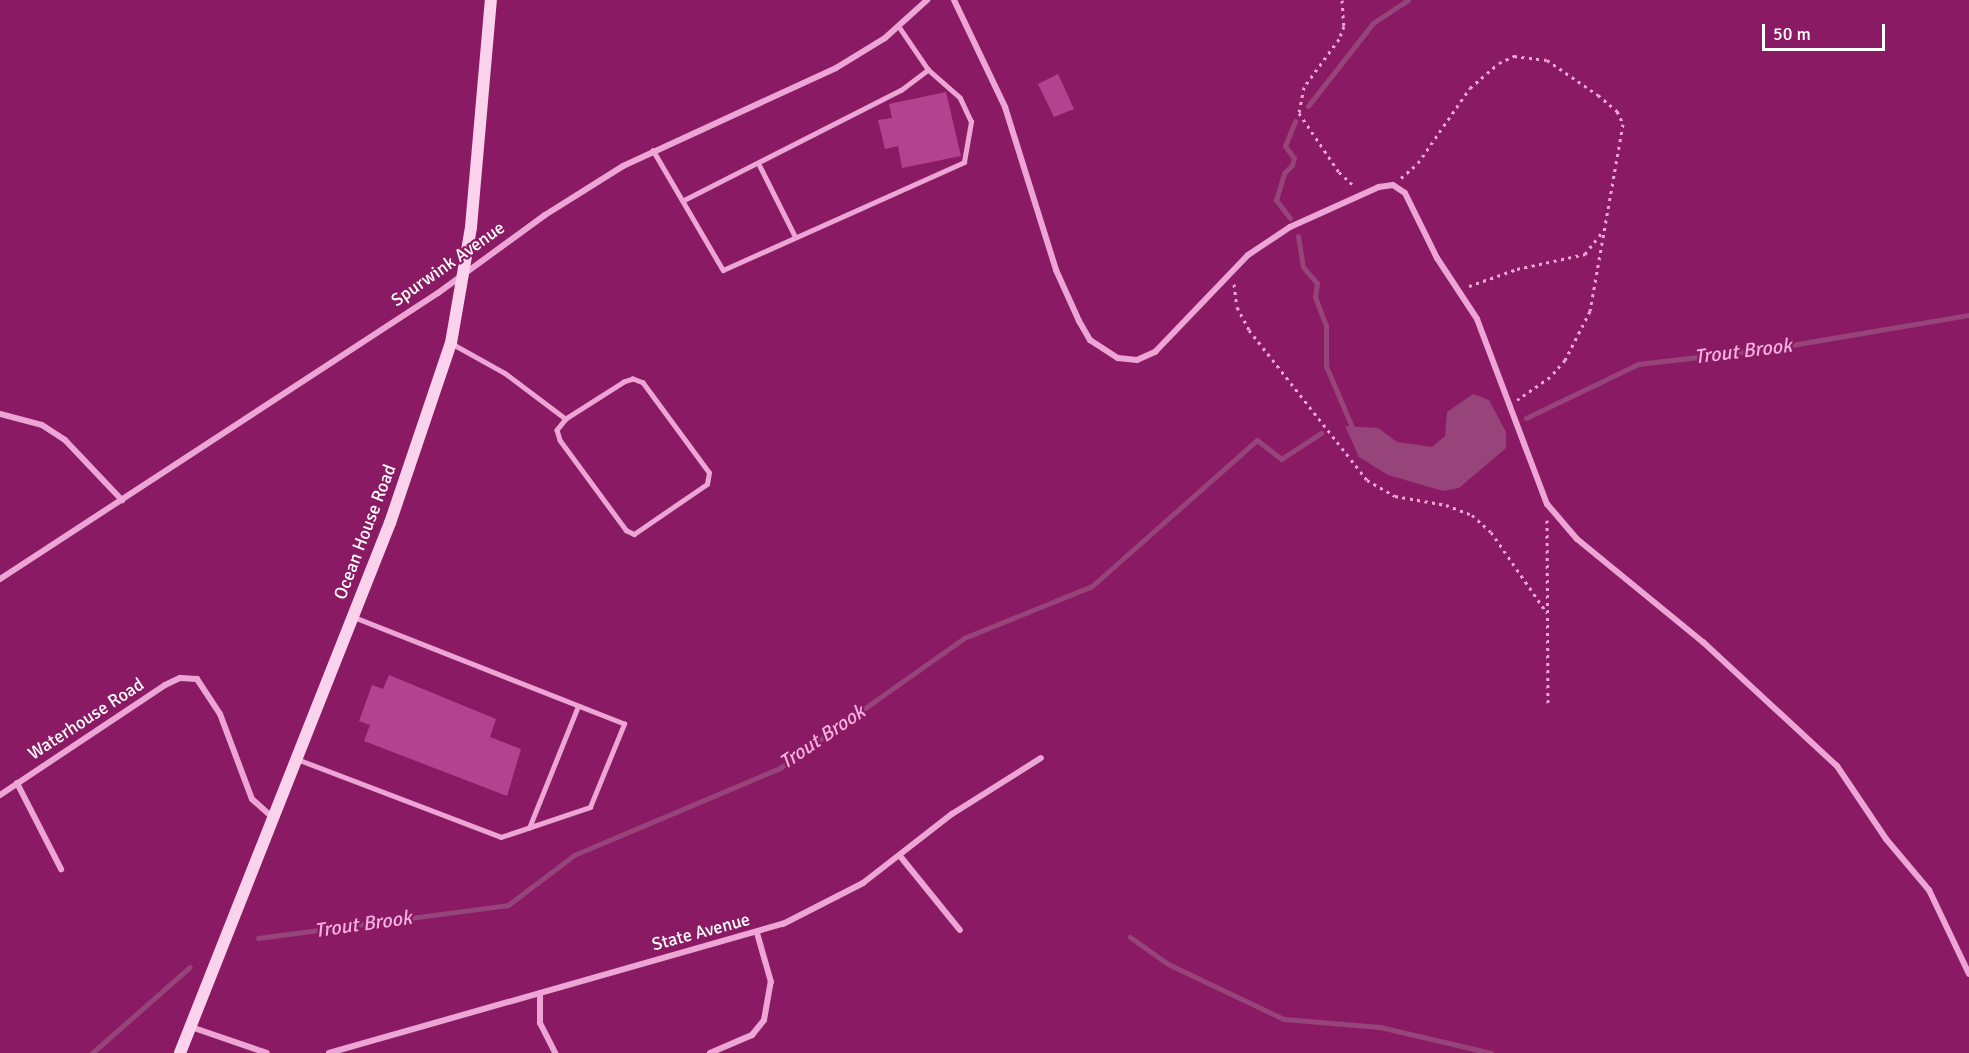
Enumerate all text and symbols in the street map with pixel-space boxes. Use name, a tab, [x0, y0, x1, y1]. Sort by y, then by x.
scale bar	[1765, 12, 1888, 50]
text: 50 m	[1773, 23, 1811, 45]
street label: Spurwink Avenue	[387, 217, 509, 311]
water label: Trout Brook	[1693, 333, 1793, 369]
street label: Ocean House Road	[329, 461, 401, 603]
street label: Waterhouse Road	[24, 674, 148, 764]
water label: Trout Brook	[775, 700, 869, 774]
water label: Trout Brook	[313, 905, 413, 943]
street label: State Avenue	[650, 909, 752, 955]

